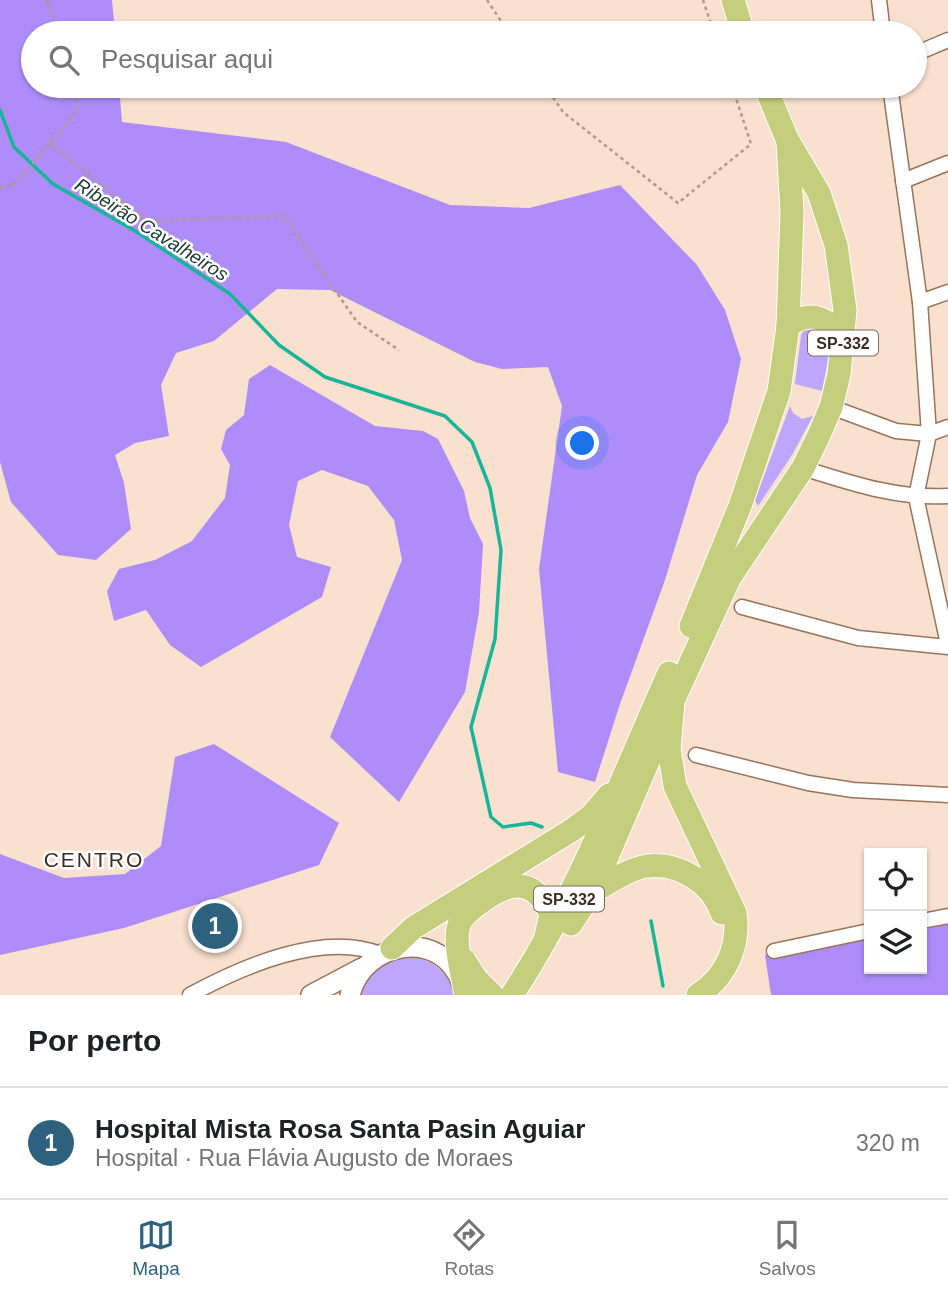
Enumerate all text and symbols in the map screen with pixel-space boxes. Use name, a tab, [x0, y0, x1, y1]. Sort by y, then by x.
search box	[21, 21, 927, 98]
icon: search	[45, 41, 83, 79]
text: Pesquisar aqui	[101, 44, 273, 74]
water label: Ribeirão Cavalheiros	[71, 174, 232, 285]
road number: SP-332	[808, 330, 878, 356]
your location	[565, 426, 599, 460]
district label: CENTRO	[44, 848, 144, 871]
map controls	[864, 848, 927, 974]
button: locate	[864, 848, 927, 911]
road number: SP-332	[534, 886, 604, 911]
pin: 1	[192, 900, 238, 952]
button: layers	[864, 911, 927, 974]
text: Por perto	[28, 1024, 161, 1057]
text: Hospital Mista Rosa Santa Pasin Aguiar	[95, 1114, 585, 1144]
text: 1	[45, 1130, 57, 1156]
text: 320 m	[856, 1130, 920, 1156]
text: Hospital · Rua Flávia Augusto de Moraes	[95, 1145, 513, 1171]
tab: Mapa	[132, 1216, 180, 1280]
tab: Rotas	[444, 1216, 494, 1280]
tab: Salvos	[759, 1216, 816, 1280]

